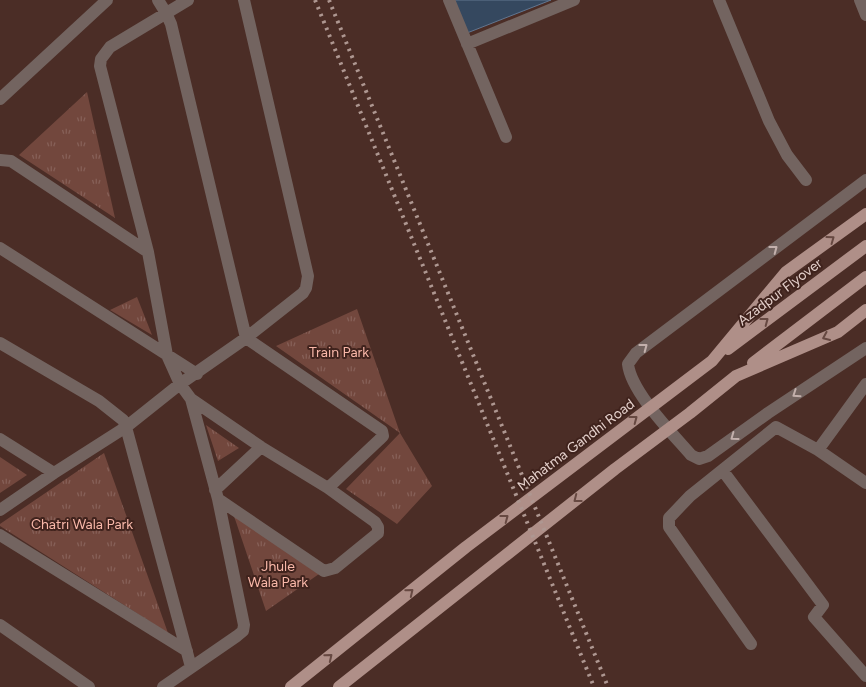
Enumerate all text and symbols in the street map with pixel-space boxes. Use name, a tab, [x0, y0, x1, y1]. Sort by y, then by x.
one-way arrow	[825, 236, 835, 245]
one-way arrow	[768, 247, 777, 255]
street label: Azadpur Flyover	[734, 255, 826, 329]
one-way arrow	[759, 319, 768, 327]
one-way arrow	[822, 330, 831, 341]
park label: Train Park	[309, 344, 369, 361]
one-way arrow	[638, 344, 648, 353]
one-way arrow	[793, 388, 802, 397]
street label: Mahatma Gandhi Road	[514, 395, 638, 495]
one-way arrow	[628, 416, 638, 425]
one-way arrow	[730, 431, 740, 440]
one-way arrow	[573, 494, 582, 503]
one-way arrow	[499, 515, 508, 523]
park label: Chatri Wala Park	[31, 516, 133, 533]
park label: Jhule Wala Park	[248, 558, 308, 591]
one-way arrow	[404, 590, 413, 598]
one-way arrow	[323, 654, 332, 662]

